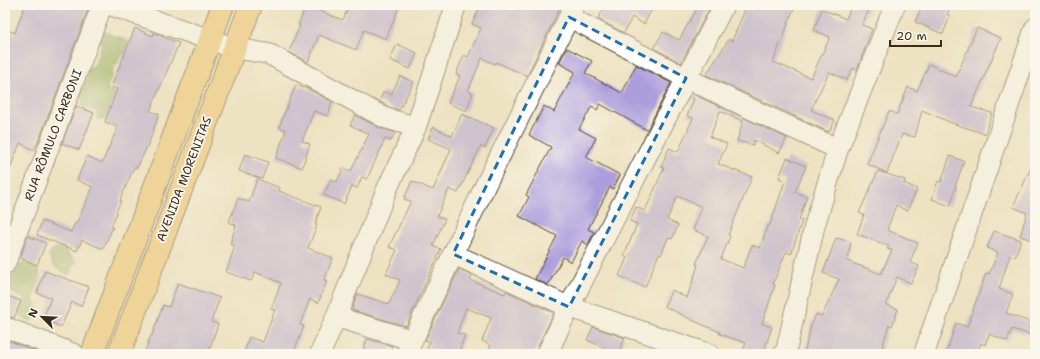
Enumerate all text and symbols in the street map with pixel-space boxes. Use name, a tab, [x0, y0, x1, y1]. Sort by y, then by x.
scale bar	[890, 22, 941, 48]
text: 20 m	[896, 28, 927, 44]
street label: RUA RÔMULO CARBONI	[20, 66, 86, 203]
street label: AVENIDA MORENITAS	[153, 114, 215, 244]
north arrow	[22, 297, 62, 337]
text: N	[25, 306, 42, 320]

